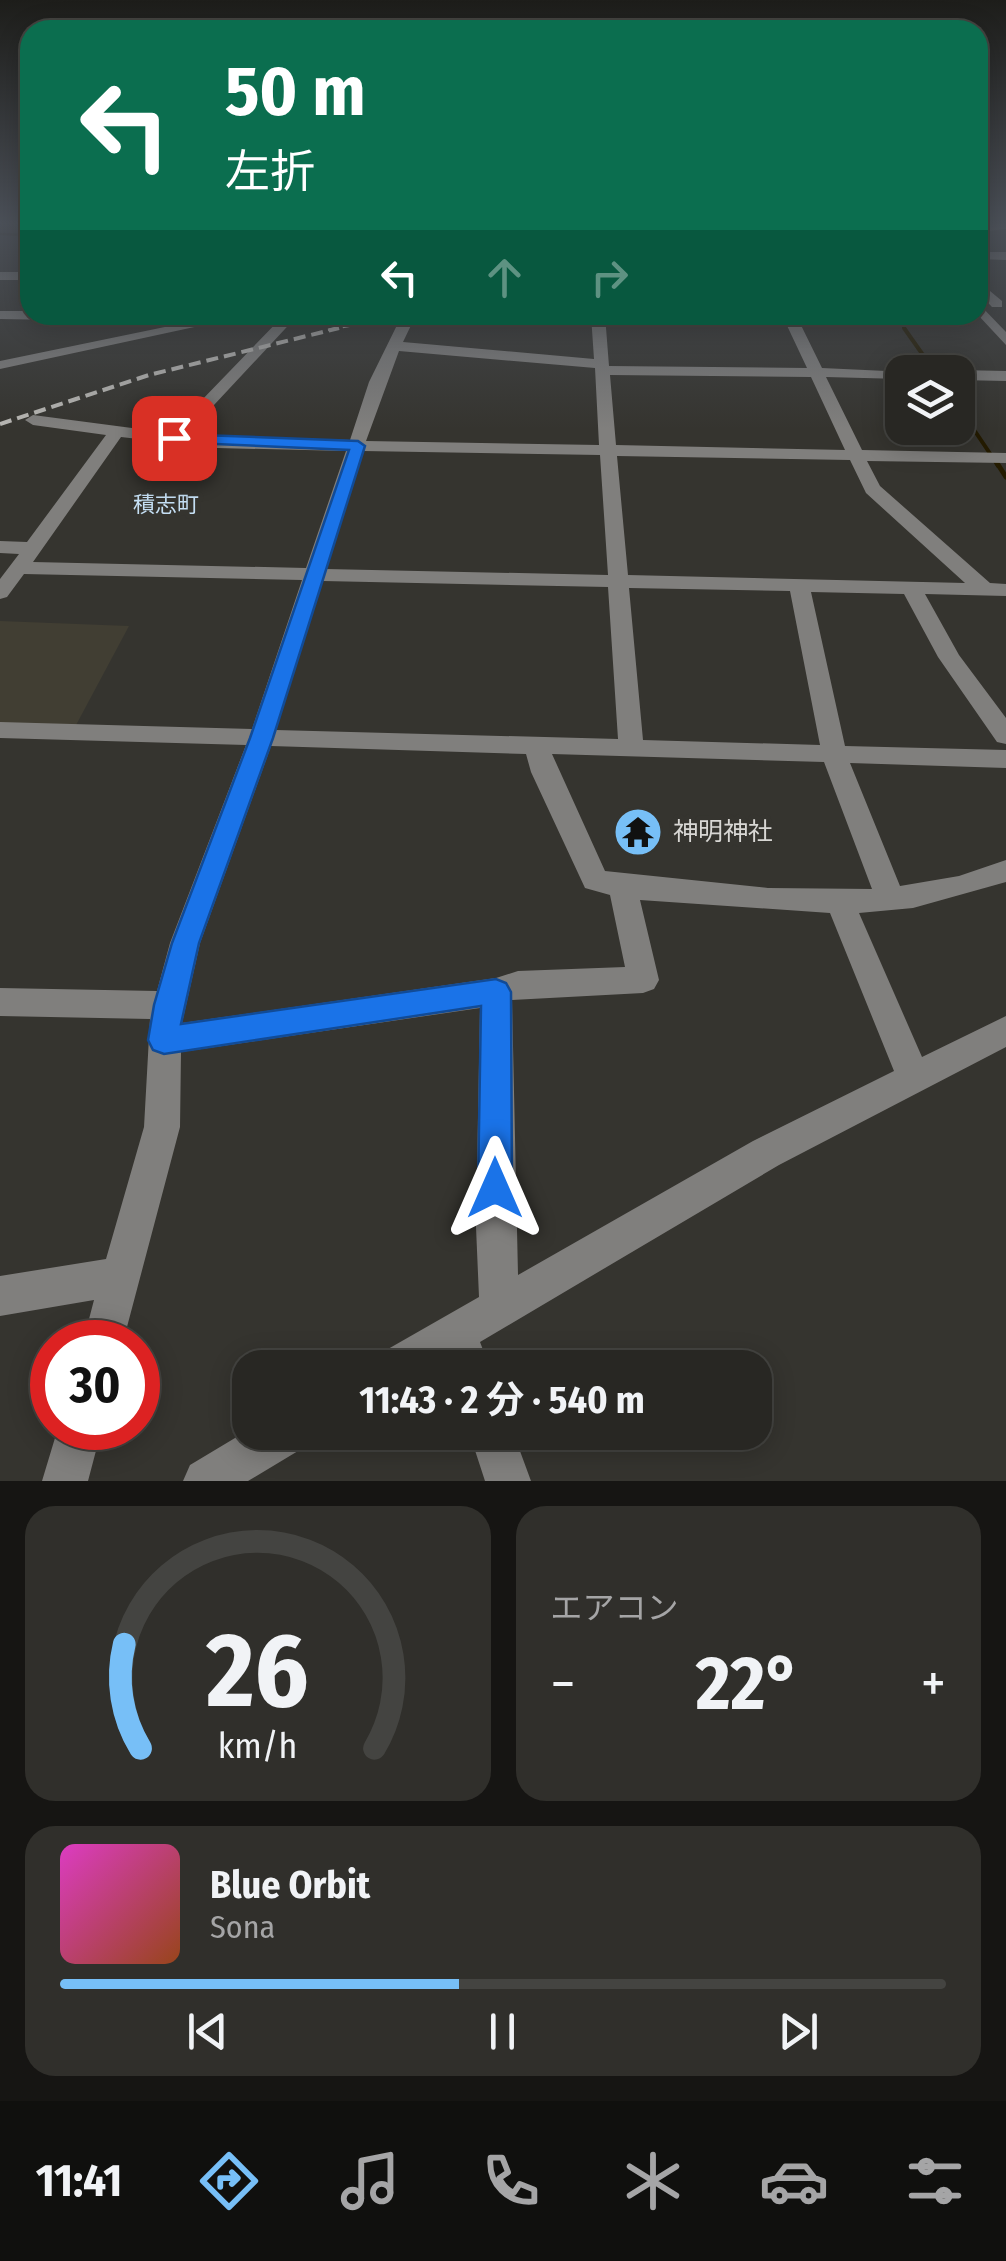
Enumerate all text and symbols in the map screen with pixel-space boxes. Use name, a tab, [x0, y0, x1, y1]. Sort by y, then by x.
text: 50 m	[225, 50, 366, 134]
icon: left	[60, 60, 190, 190]
text: 左折	[225, 145, 315, 199]
icon: left	[372, 250, 427, 305]
icon: ahead	[477, 250, 532, 305]
icon: right	[582, 250, 637, 305]
map controls	[885, 355, 975, 445]
button: layers	[885, 355, 975, 445]
pin	[132, 396, 217, 481]
icon: arrive	[147, 411, 202, 466]
district label: 積志町	[133, 491, 199, 518]
temple icon: 神明神社	[612, 806, 664, 858]
place label: 神明神社	[673, 817, 773, 847]
position arrow	[443, 1136, 547, 1240]
speed limit sign: 30	[30, 1320, 160, 1450]
text: 11:43 · 2 分 · 540 m	[359, 1377, 645, 1423]
text: エアコン	[551, 1589, 679, 1627]
text: 26	[205, 1609, 309, 1734]
text: 22°	[696, 1639, 800, 1729]
text: −	[551, 1651, 575, 1717]
text: +	[921, 1651, 946, 1717]
text: km/h	[218, 1725, 298, 1767]
text: Blue Orbit	[210, 1862, 370, 1908]
text: Sona	[210, 1908, 275, 1946]
icon: previous	[180, 2004, 235, 2059]
icon: pause	[475, 2004, 530, 2059]
icon: next	[771, 2004, 826, 2059]
icon: directions	[194, 2146, 264, 2216]
icon: music	[335, 2146, 405, 2216]
icon: phone	[476, 2146, 546, 2216]
icon: climate	[618, 2146, 688, 2216]
icon: car	[759, 2146, 829, 2216]
icon: filters	[900, 2146, 970, 2216]
text: 11:41	[36, 2154, 122, 2208]

